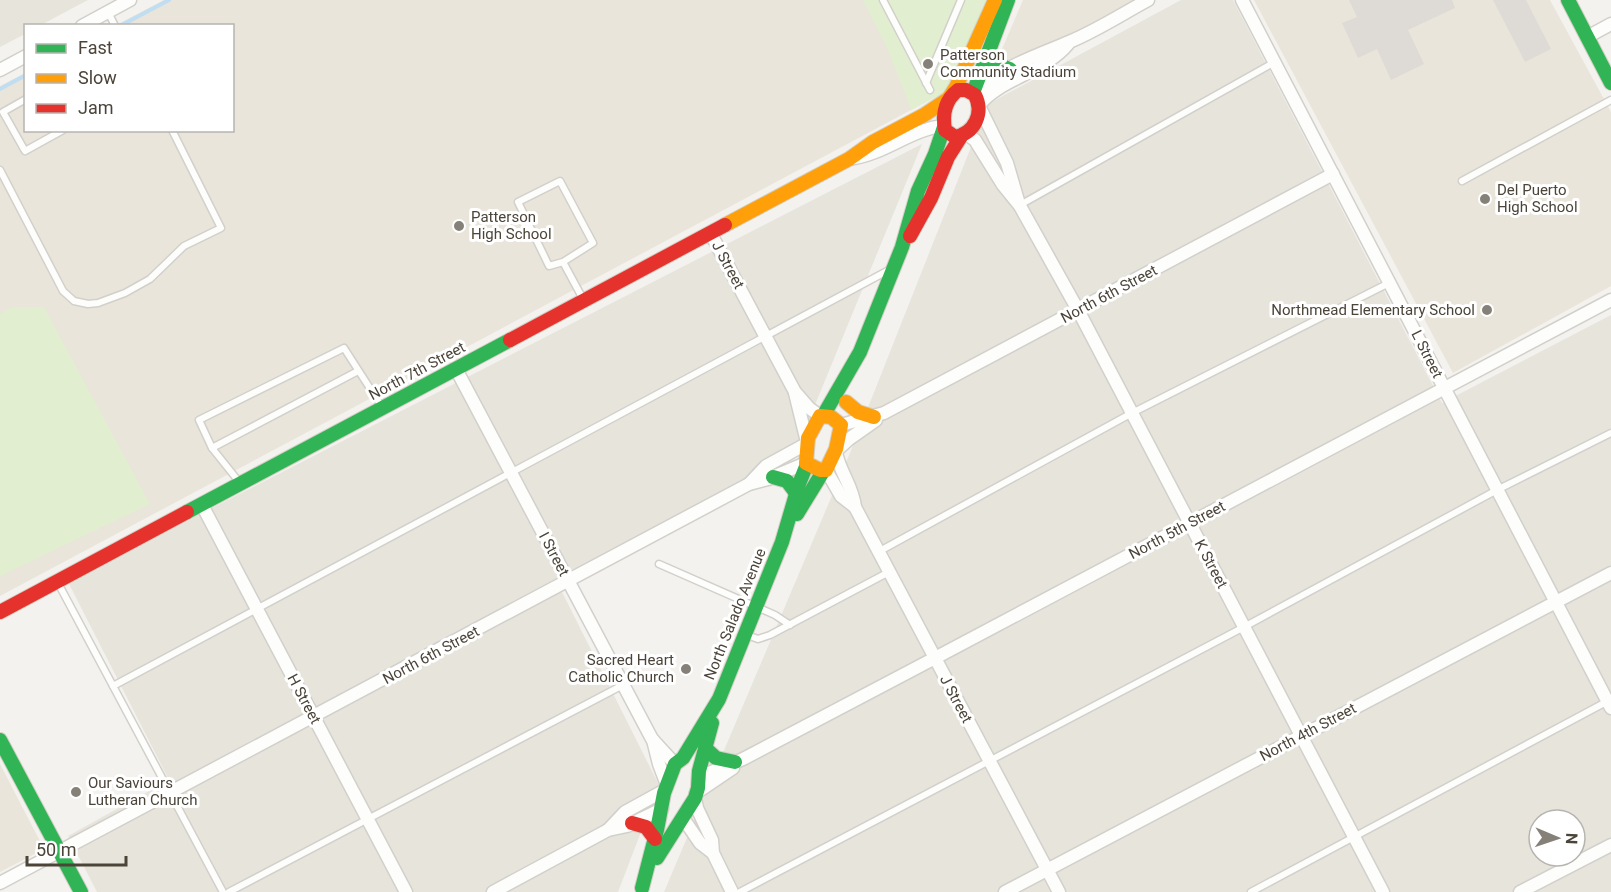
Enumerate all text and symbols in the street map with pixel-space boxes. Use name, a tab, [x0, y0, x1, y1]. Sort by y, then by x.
legend	[24, 24, 234, 132]
text: Fast	[78, 37, 113, 58]
place label: Patterson Community Stadium	[940, 46, 1076, 81]
marker: Patterson Community Stadium	[921, 57, 935, 71]
text: Slow	[78, 67, 117, 88]
text: Jam	[78, 97, 114, 118]
place label: Del Puerto High School	[1497, 181, 1578, 216]
marker: Del Puerto High School	[1478, 192, 1492, 206]
place label: Patterson High School	[471, 208, 552, 243]
marker: Patterson High School	[452, 219, 466, 233]
street label: J Street	[708, 238, 748, 292]
street label: North 6th Street	[1058, 261, 1160, 327]
place label: Northmead Elementary School	[1271, 301, 1475, 319]
marker: Northmead Elementary School	[1480, 303, 1494, 317]
street label: L Street	[1407, 327, 1447, 381]
street label: North 7th Street	[366, 338, 468, 404]
street label: North 5th Street	[1126, 497, 1228, 563]
street label: I Street	[535, 529, 573, 579]
street label: K Street	[1191, 537, 1231, 592]
street label: North Salado Avenue	[700, 546, 770, 682]
street label: North 6th Street	[380, 622, 482, 688]
place label: Sacred Heart Catholic Church	[568, 651, 674, 686]
marker: Sacred Heart Catholic Church	[679, 662, 693, 676]
street label: H Street	[283, 671, 325, 727]
street label: J Street	[936, 672, 976, 726]
street label: North 4th Street	[1257, 699, 1359, 765]
place label: Our Saviours Lutheran Church	[88, 774, 197, 809]
marker: Our Saviours Lutheran Church	[69, 785, 83, 799]
north arrow	[1527, 808, 1587, 868]
scale bar	[27, 829, 126, 867]
text: N	[1562, 833, 1581, 844]
text: 50 m	[36, 839, 76, 860]

